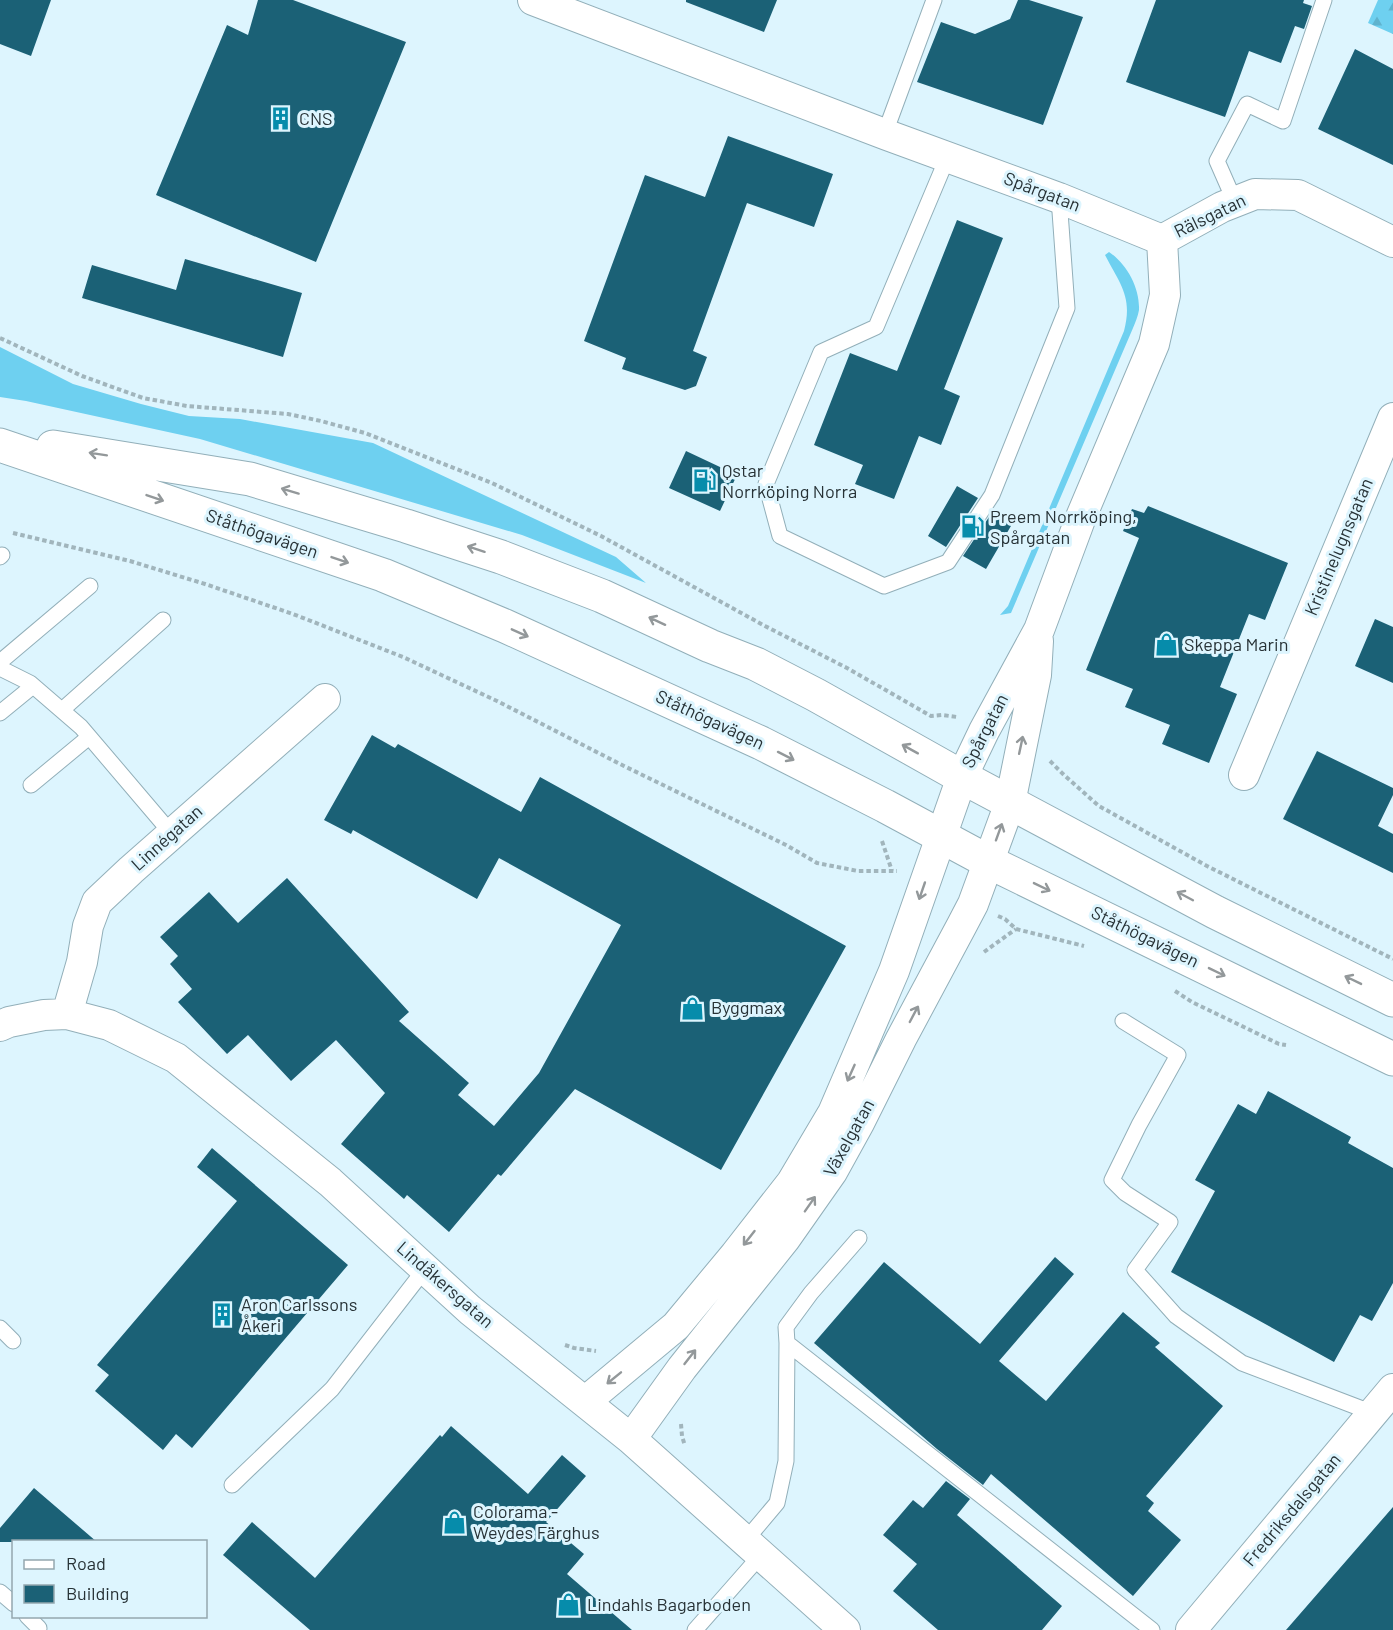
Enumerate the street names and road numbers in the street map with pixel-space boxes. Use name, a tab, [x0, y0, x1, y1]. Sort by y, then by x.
street label: Spårgatan	[1001, 166, 1084, 216]
street label: Rälsgatan	[1170, 188, 1249, 242]
street label: Kristinelugnsgatan	[1299, 475, 1377, 619]
street label: Ståthögavägen	[203, 504, 321, 563]
street label: Ståthögavägen	[653, 684, 768, 754]
street label: Spårgatan	[956, 690, 1012, 771]
street label: Linnégatan	[126, 800, 206, 875]
street label: Ståthögavägen	[1088, 901, 1203, 972]
street label: Växelgatan	[818, 1095, 878, 1180]
street label: Lindåkersgatan	[393, 1236, 499, 1332]
street label: Fredriksdalsgatan	[1238, 1448, 1345, 1570]

